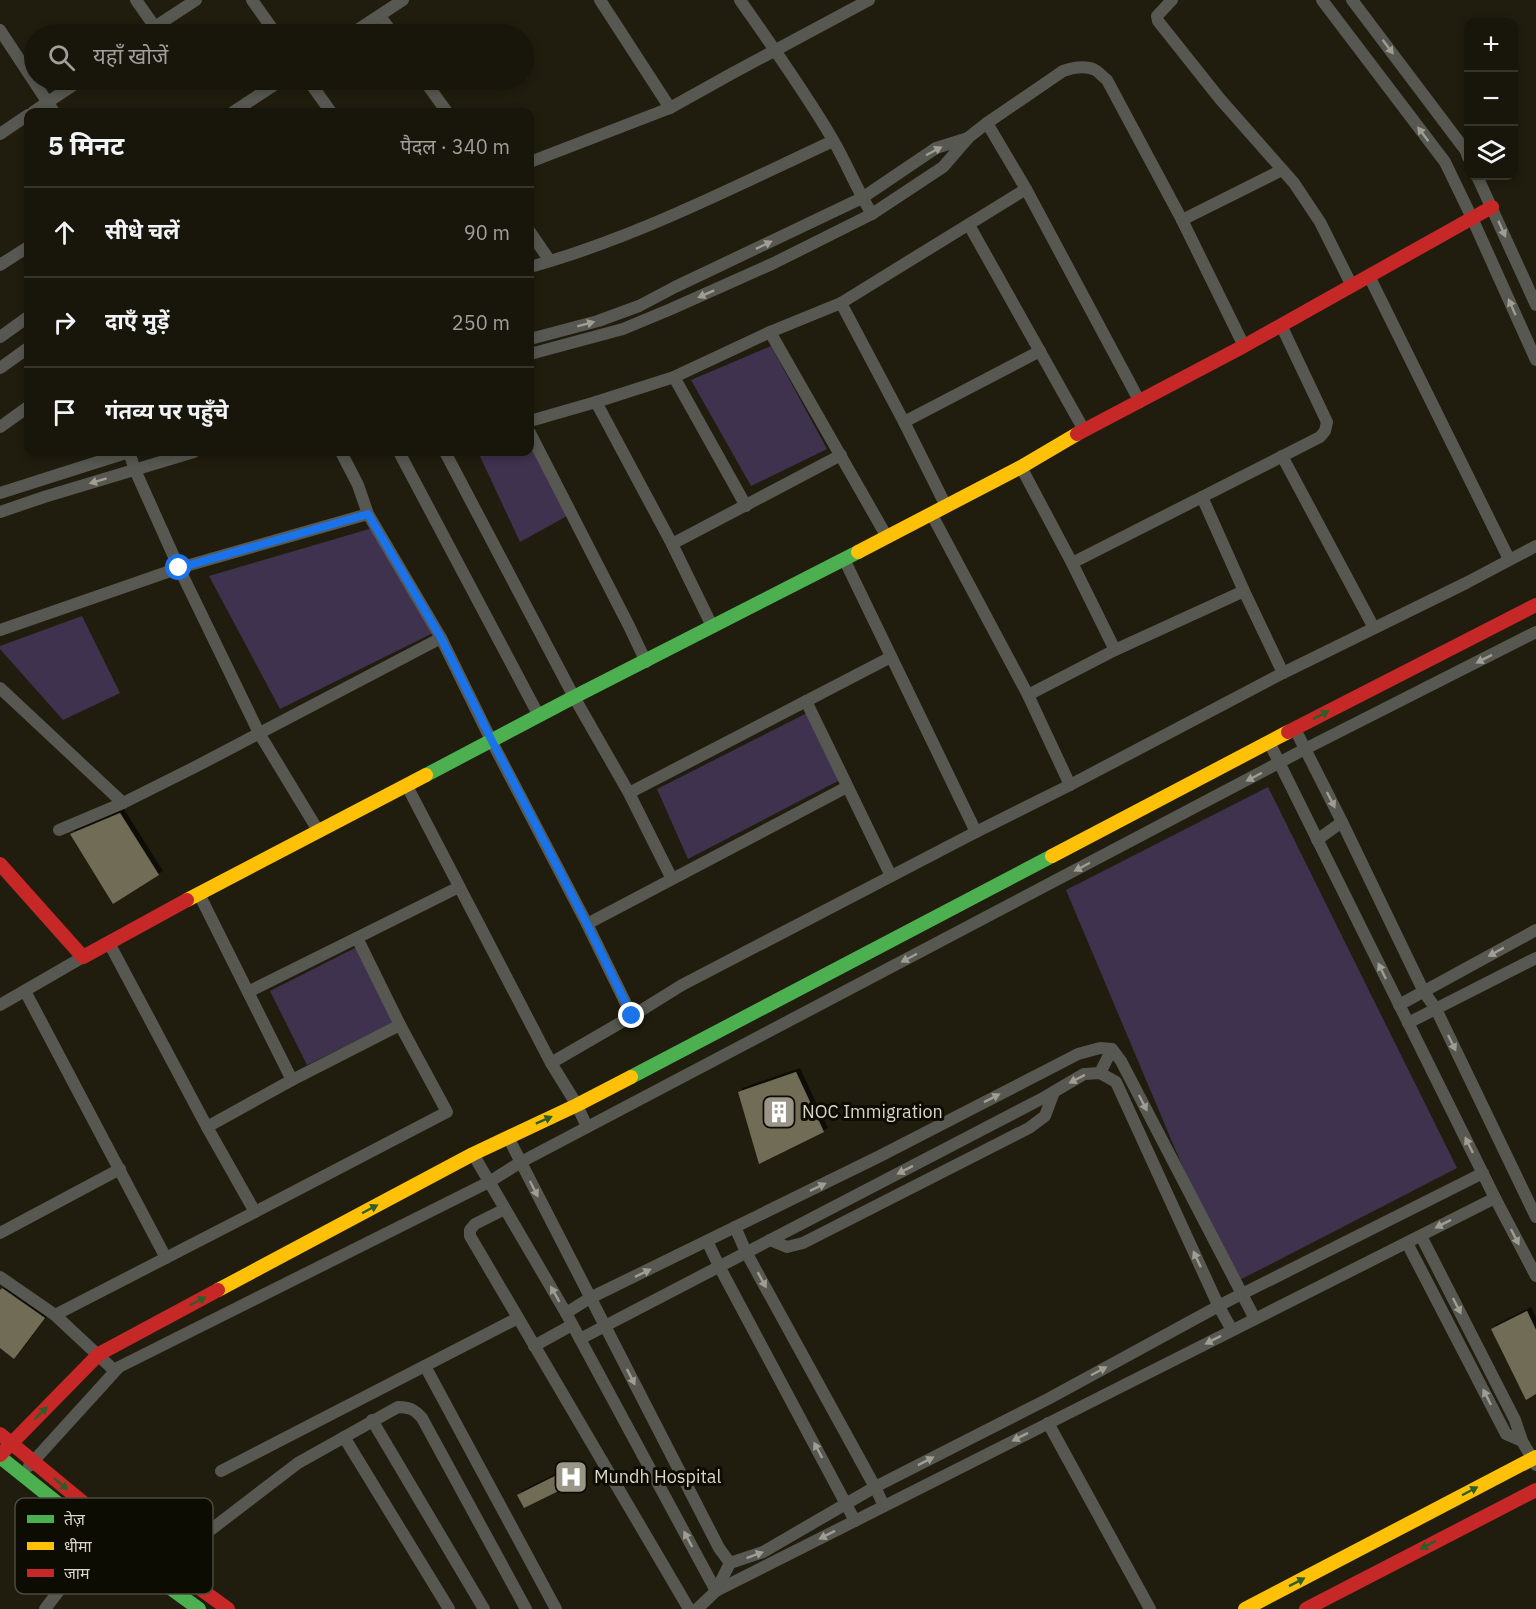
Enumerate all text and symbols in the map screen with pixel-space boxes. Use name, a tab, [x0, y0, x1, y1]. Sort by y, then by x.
map controls	[1464, 18, 1518, 180]
button: +	[1464, 18, 1518, 72]
search box	[24, 24, 534, 90]
one-way arrow	[1381, 39, 1393, 54]
icon: search	[45, 41, 78, 74]
text: यहाँ खोजें	[93, 41, 168, 70]
button: −	[1464, 72, 1518, 126]
one-way arrow	[1417, 126, 1429, 142]
button: layers	[1464, 126, 1518, 180]
text: 5 मिनट	[48, 128, 124, 162]
text: पैदल · 340 m	[400, 133, 510, 160]
one-way arrow	[926, 146, 943, 156]
icon: ahead	[48, 216, 81, 249]
text: सीधे चलें	[105, 216, 180, 245]
text: 90 m	[464, 219, 510, 246]
one-way arrow	[1497, 220, 1506, 237]
one-way arrow	[755, 240, 772, 249]
one-way arrow	[697, 289, 715, 299]
one-way arrow	[1507, 297, 1517, 315]
icon: right	[48, 306, 81, 339]
text: दाएँ मुड़ें	[105, 306, 169, 335]
text: 250 m	[452, 309, 510, 336]
one-way arrow	[577, 319, 595, 328]
icon: arrive	[48, 396, 81, 429]
text: गंतव्य पर पहुँचे	[105, 396, 229, 425]
one-way arrow	[89, 477, 107, 486]
route start	[165, 554, 191, 580]
one-way arrow	[1475, 654, 1492, 663]
one-way arrow	[1313, 711, 1330, 720]
one-way arrow	[1246, 772, 1263, 781]
one-way arrow	[1326, 791, 1336, 808]
one-way arrow	[1073, 862, 1090, 872]
one-way arrow	[1487, 947, 1504, 957]
one-way arrow	[900, 953, 917, 963]
one-way arrow	[1378, 962, 1387, 979]
route end	[618, 1002, 644, 1028]
one-way arrow	[1448, 1034, 1457, 1051]
one-way arrow	[1068, 1074, 1085, 1084]
one-way arrow	[983, 1093, 1000, 1103]
building icon: NOC Immigration	[761, 1094, 797, 1130]
one-way arrow	[1138, 1095, 1148, 1112]
place label: NOC Immigration	[802, 1100, 943, 1123]
one-way arrow	[535, 1116, 552, 1125]
one-way arrow	[1464, 1137, 1474, 1154]
one-way arrow	[896, 1165, 913, 1175]
one-way arrow	[530, 1180, 539, 1197]
one-way arrow	[809, 1182, 826, 1191]
one-way arrow	[362, 1204, 379, 1214]
one-way arrow	[1434, 1219, 1452, 1229]
one-way arrow	[1511, 1229, 1520, 1246]
one-way arrow	[1192, 1251, 1201, 1268]
one-way arrow	[634, 1268, 652, 1278]
one-way arrow	[757, 1271, 767, 1288]
one-way arrow	[549, 1286, 560, 1302]
one-way arrow	[190, 1296, 207, 1306]
one-way arrow	[1452, 1298, 1462, 1315]
one-way arrow	[1204, 1335, 1221, 1345]
one-way arrow	[1091, 1366, 1108, 1376]
one-way arrow	[626, 1369, 636, 1386]
one-way arrow	[1482, 1389, 1492, 1406]
one-way arrow	[33, 1406, 47, 1420]
one-way arrow	[1011, 1433, 1028, 1442]
one-way arrow	[813, 1442, 823, 1459]
one-way arrow	[917, 1457, 935, 1467]
hospital icon: Mundh Hospital	[553, 1459, 589, 1495]
place label: Mundh Hospital	[594, 1465, 721, 1488]
one-way arrow	[53, 1478, 69, 1491]
one-way arrow	[1461, 1486, 1478, 1496]
legend	[15, 1498, 213, 1594]
text: तेज़	[64, 1509, 86, 1529]
one-way arrow	[818, 1530, 835, 1540]
one-way arrow	[683, 1531, 693, 1548]
text: धीमा	[64, 1536, 93, 1556]
one-way arrow	[1419, 1540, 1437, 1550]
one-way arrow	[746, 1549, 764, 1559]
text: जाम	[64, 1563, 90, 1583]
one-way arrow	[1289, 1577, 1306, 1587]

